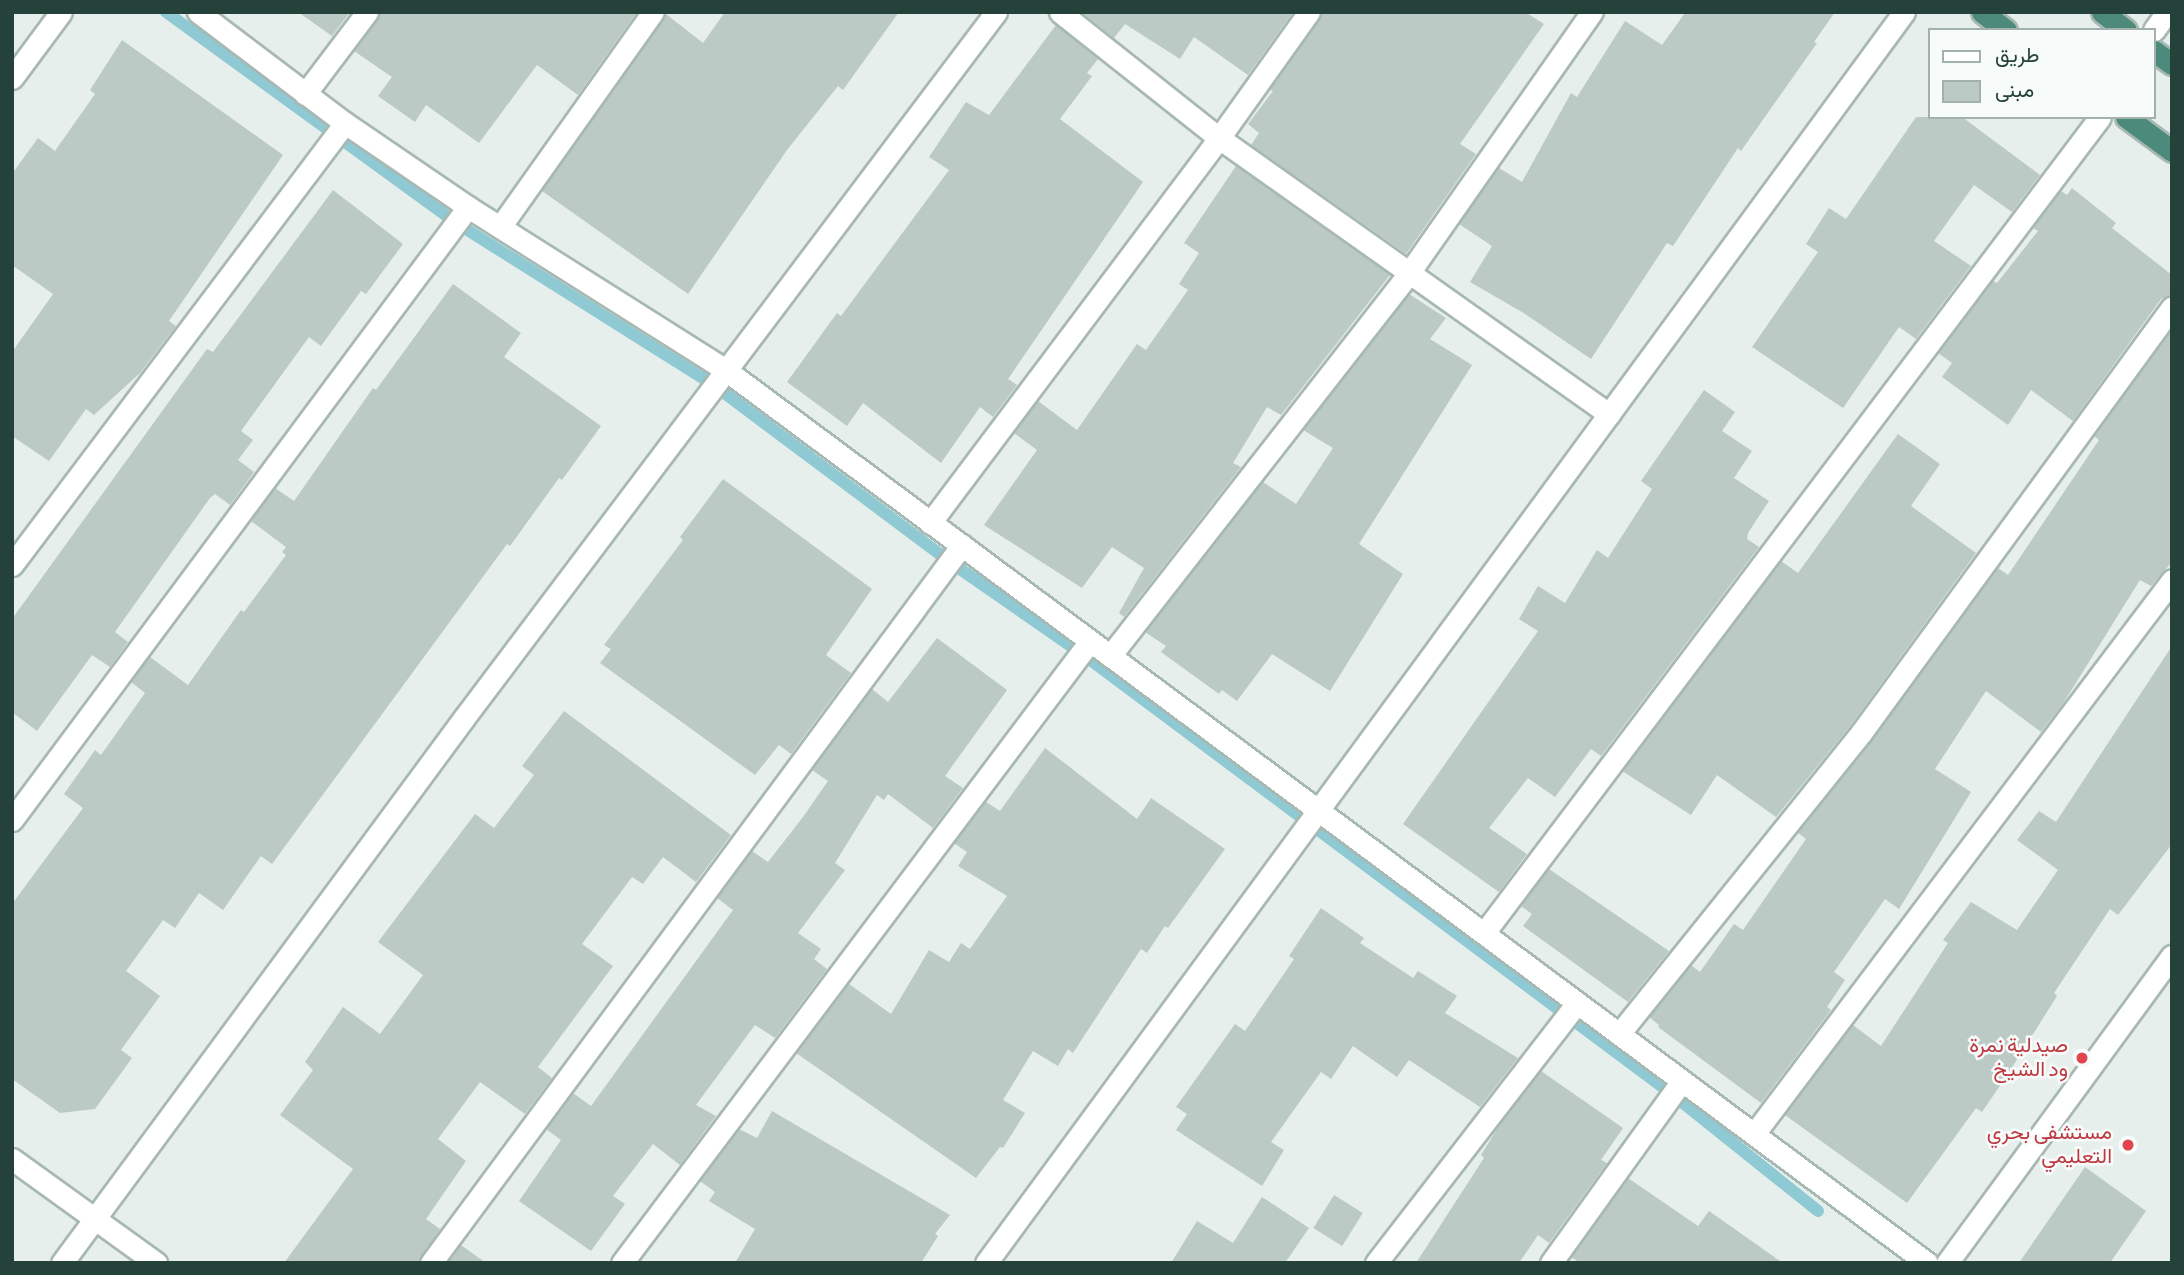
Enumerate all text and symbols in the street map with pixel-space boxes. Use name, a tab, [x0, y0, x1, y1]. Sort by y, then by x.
legend	[1928, 28, 2156, 119]
text: طريق	[1995, 45, 2040, 66]
text: مبنى	[1995, 80, 2034, 101]
place label: صيدلية نمرة ود الشيخ	[1969, 1033, 2068, 1083]
marker: صيدلية نمرة ود الشيخ	[2074, 1050, 2090, 1066]
place label: مستشفى بحري التعليمي	[1987, 1120, 2112, 1170]
marker: مستشفى بحري التعليمي	[2118, 1135, 2138, 1155]

